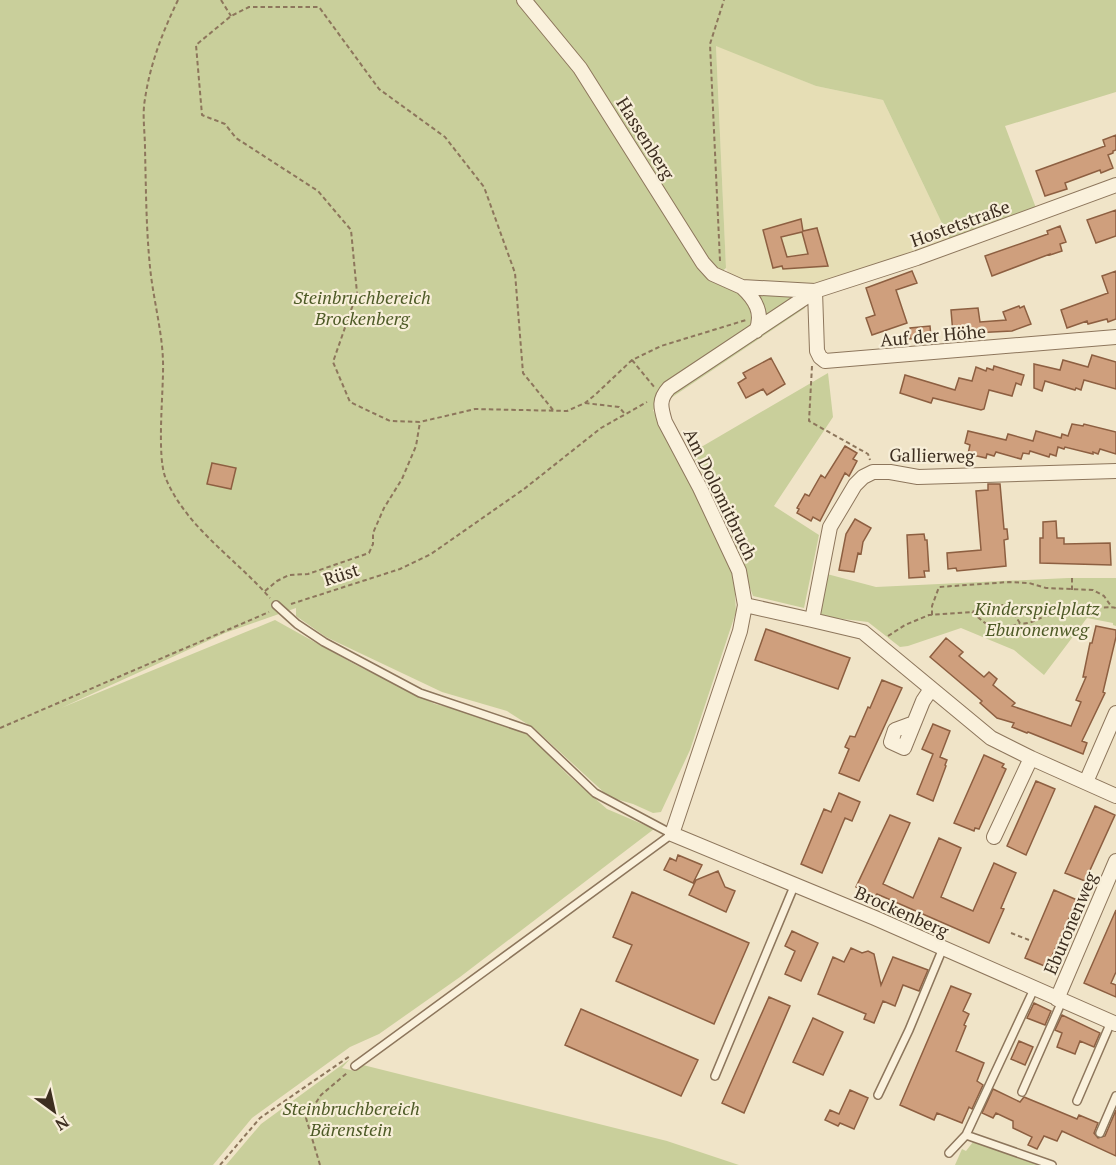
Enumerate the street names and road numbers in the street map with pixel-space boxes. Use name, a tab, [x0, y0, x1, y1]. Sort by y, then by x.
street label: Hassenberg	[611, 92, 681, 184]
street label: Hostetstraße	[907, 194, 1013, 252]
street label: Auf der Höhe	[879, 318, 987, 352]
street label: Am Dolomitbruch	[679, 424, 764, 564]
street label: Gallierweg	[889, 442, 975, 468]
street label: Rüst	[320, 557, 362, 591]
street label: Eburonenweg	[1038, 868, 1103, 978]
street label: Brockenberg	[851, 880, 953, 943]

